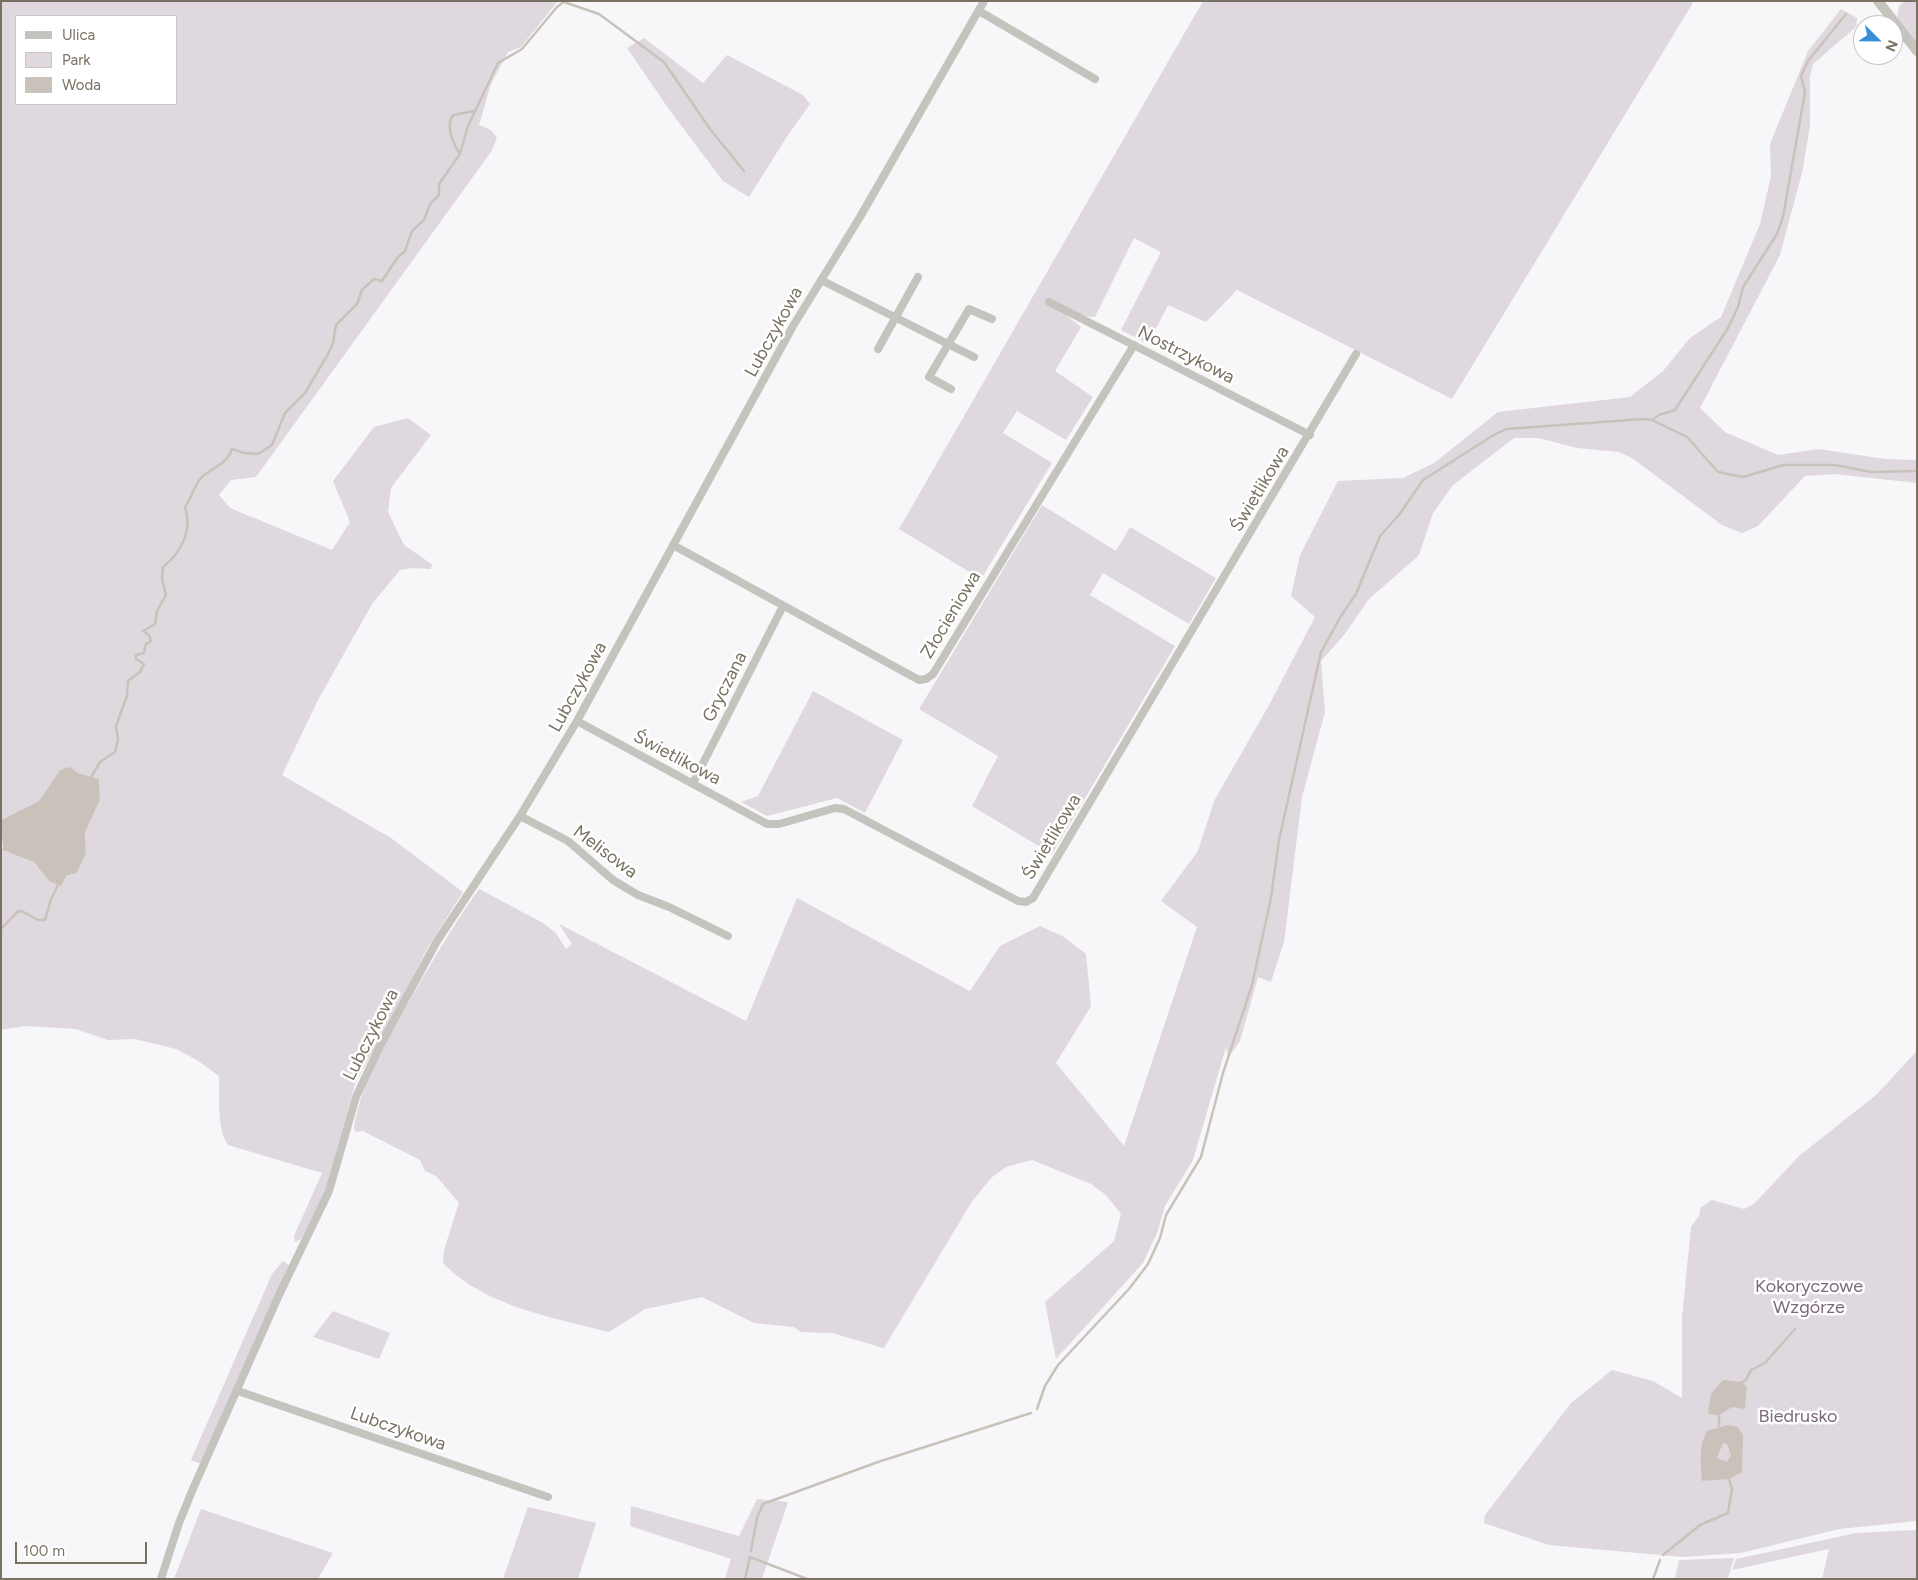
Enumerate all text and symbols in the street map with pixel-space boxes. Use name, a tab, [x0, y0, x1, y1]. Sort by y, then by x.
legend	[15, 15, 178, 105]
north arrow	[1853, 15, 1903, 65]
text: Ulica	[62, 26, 95, 44]
text: N	[1881, 37, 1901, 54]
text: Park	[62, 51, 91, 69]
text: Woda	[62, 76, 101, 94]
street label: Lubczykowa	[740, 283, 808, 381]
street label: Nostrzykowa	[1134, 321, 1238, 389]
street label: Świetlikowa	[1226, 442, 1294, 536]
street label: Złocieniowa	[916, 567, 986, 663]
street label: Lubczykowa	[544, 638, 612, 736]
street label: Gryczana	[698, 648, 752, 726]
street label: Świetlikowa	[630, 726, 724, 790]
street label: Świetlikowa	[1018, 790, 1086, 884]
street label: Melisowa	[569, 821, 641, 883]
street label: Lubczykowa	[339, 986, 403, 1084]
park label: Kokoryczowe Wzgórze	[1755, 1276, 1863, 1318]
street label: Lubczykowa	[347, 1403, 449, 1455]
park label: Biedrusko	[1758, 1406, 1838, 1428]
scale bar	[18, 1532, 150, 1564]
text: 100 m	[23, 1542, 65, 1560]

